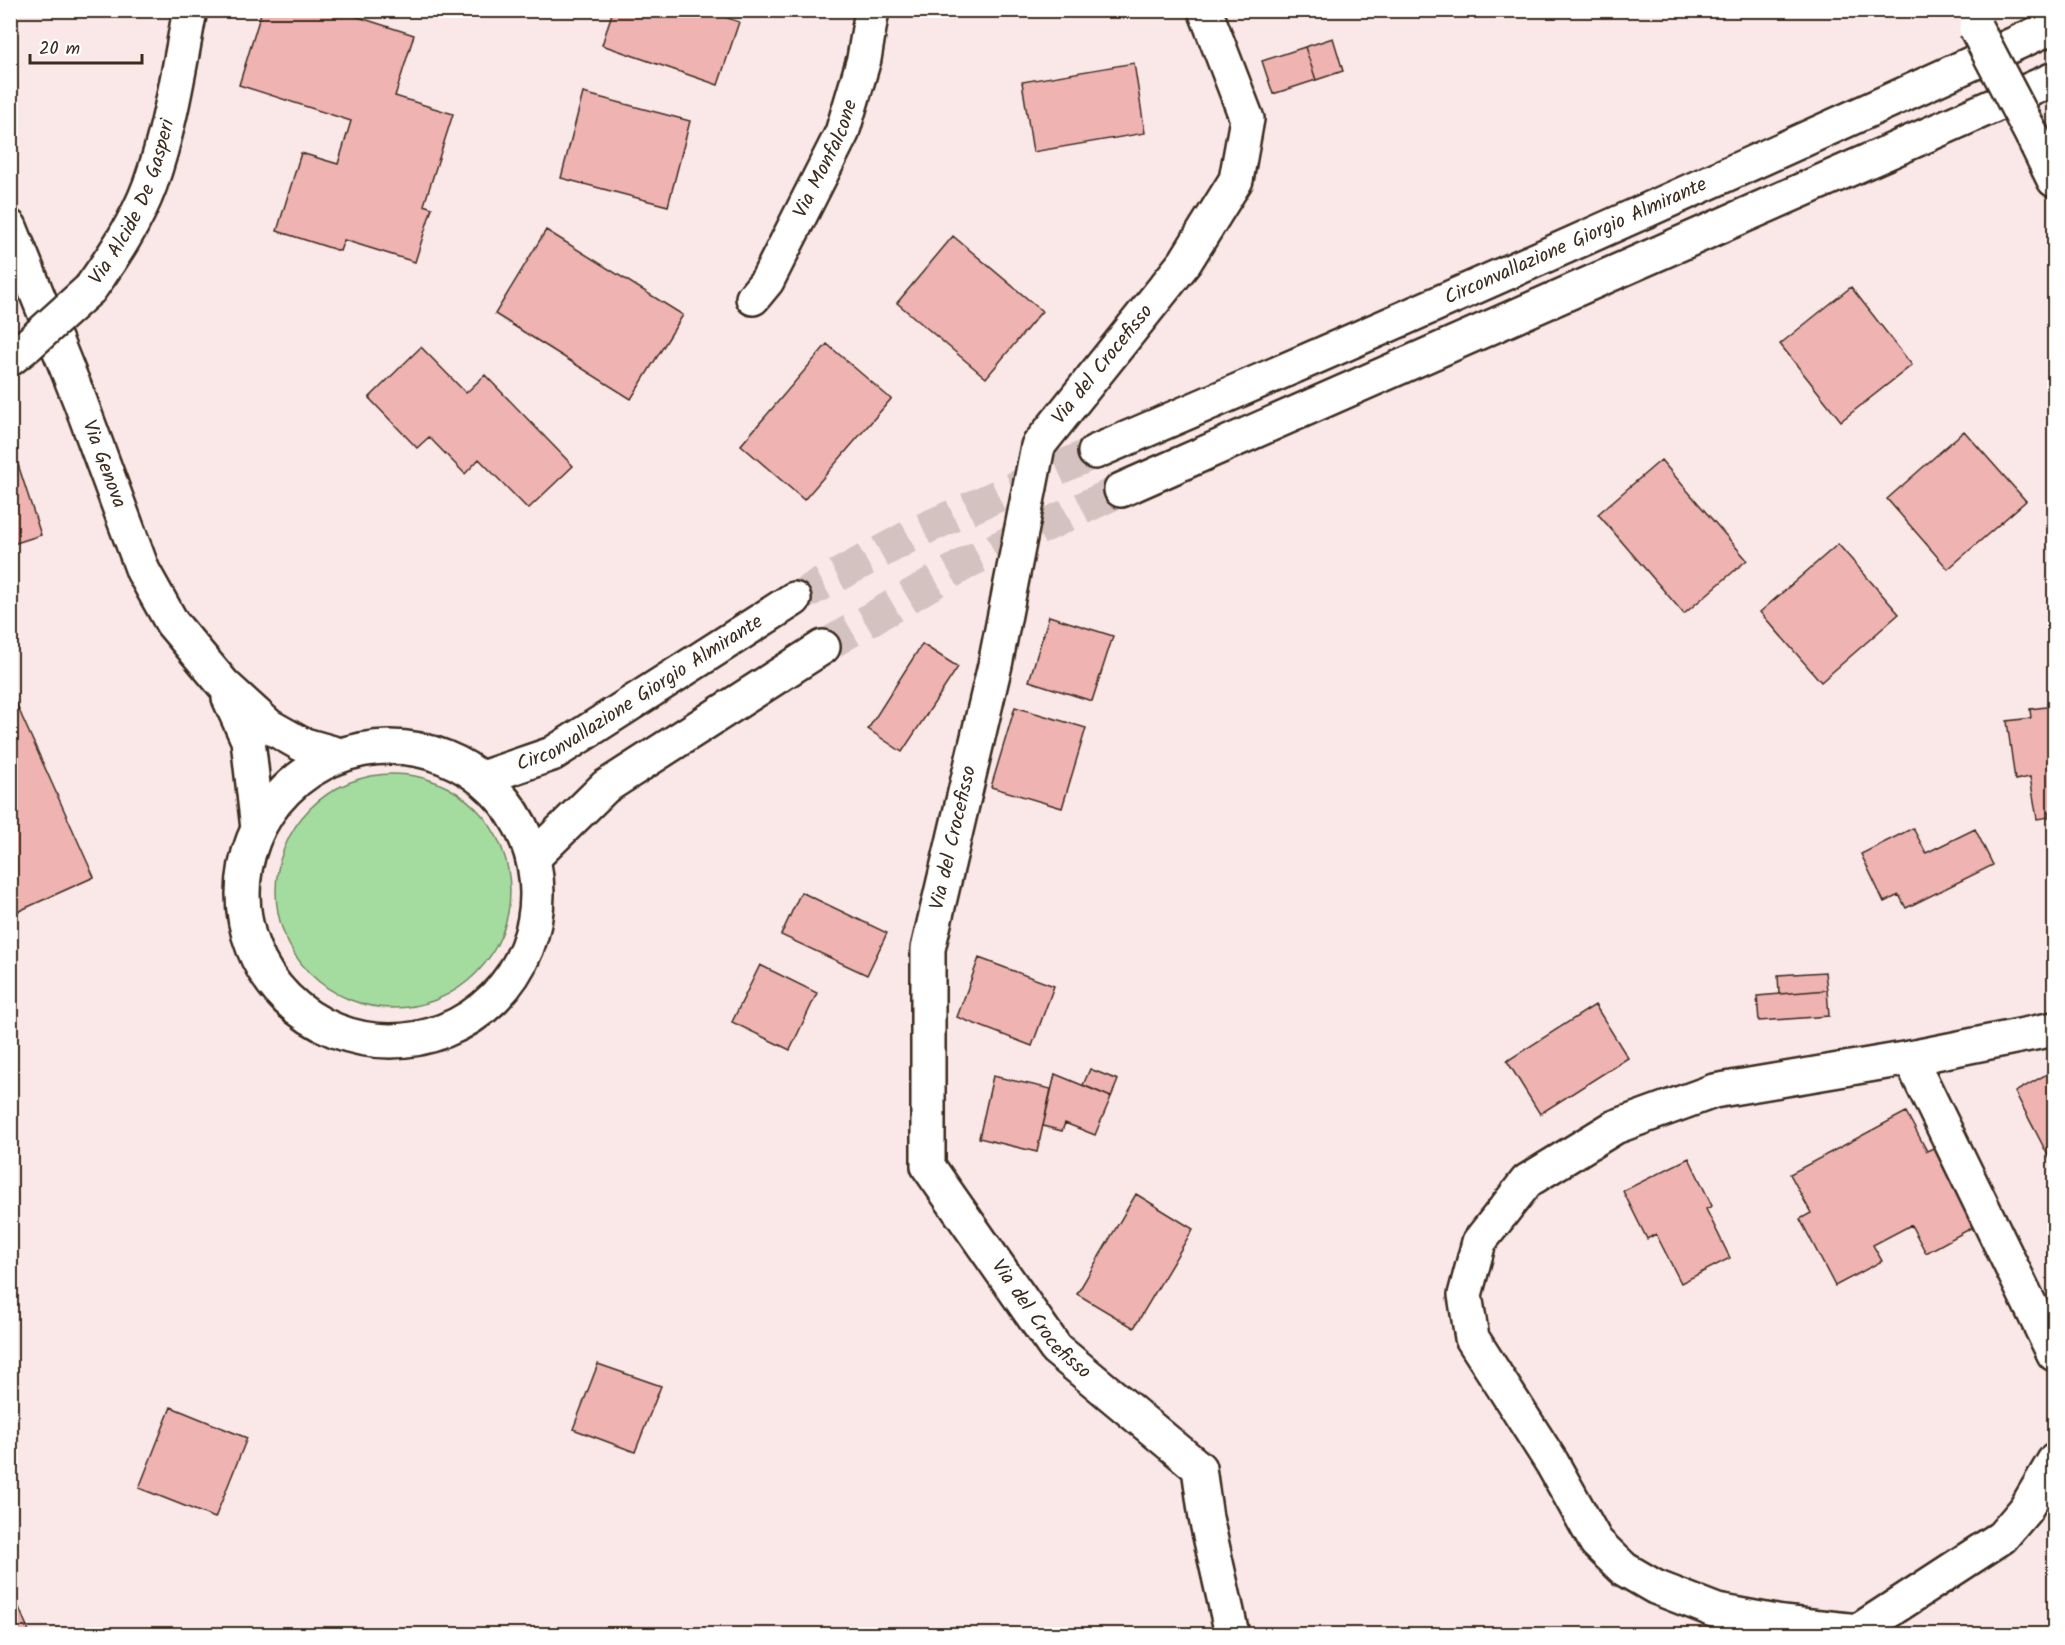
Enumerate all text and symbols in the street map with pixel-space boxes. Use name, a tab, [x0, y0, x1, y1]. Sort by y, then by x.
scale bar	[30, 27, 142, 65]
text: 20 m	[39, 35, 80, 64]
street label: Via Monfalcone	[785, 96, 867, 224]
street label: Via Alcide De Gasperi	[81, 115, 185, 292]
street label: Circonvallazione Giorgio Almirante	[1440, 169, 1713, 314]
street label: Via del Crocefisso	[1044, 298, 1162, 432]
street label: Via Genova	[73, 416, 134, 513]
street label: Circonvallazione Giorgio Almirante	[512, 607, 770, 781]
street label: Via del Crocefisso	[922, 763, 986, 913]
street label: Via del Crocefisso	[982, 1253, 1098, 1388]

